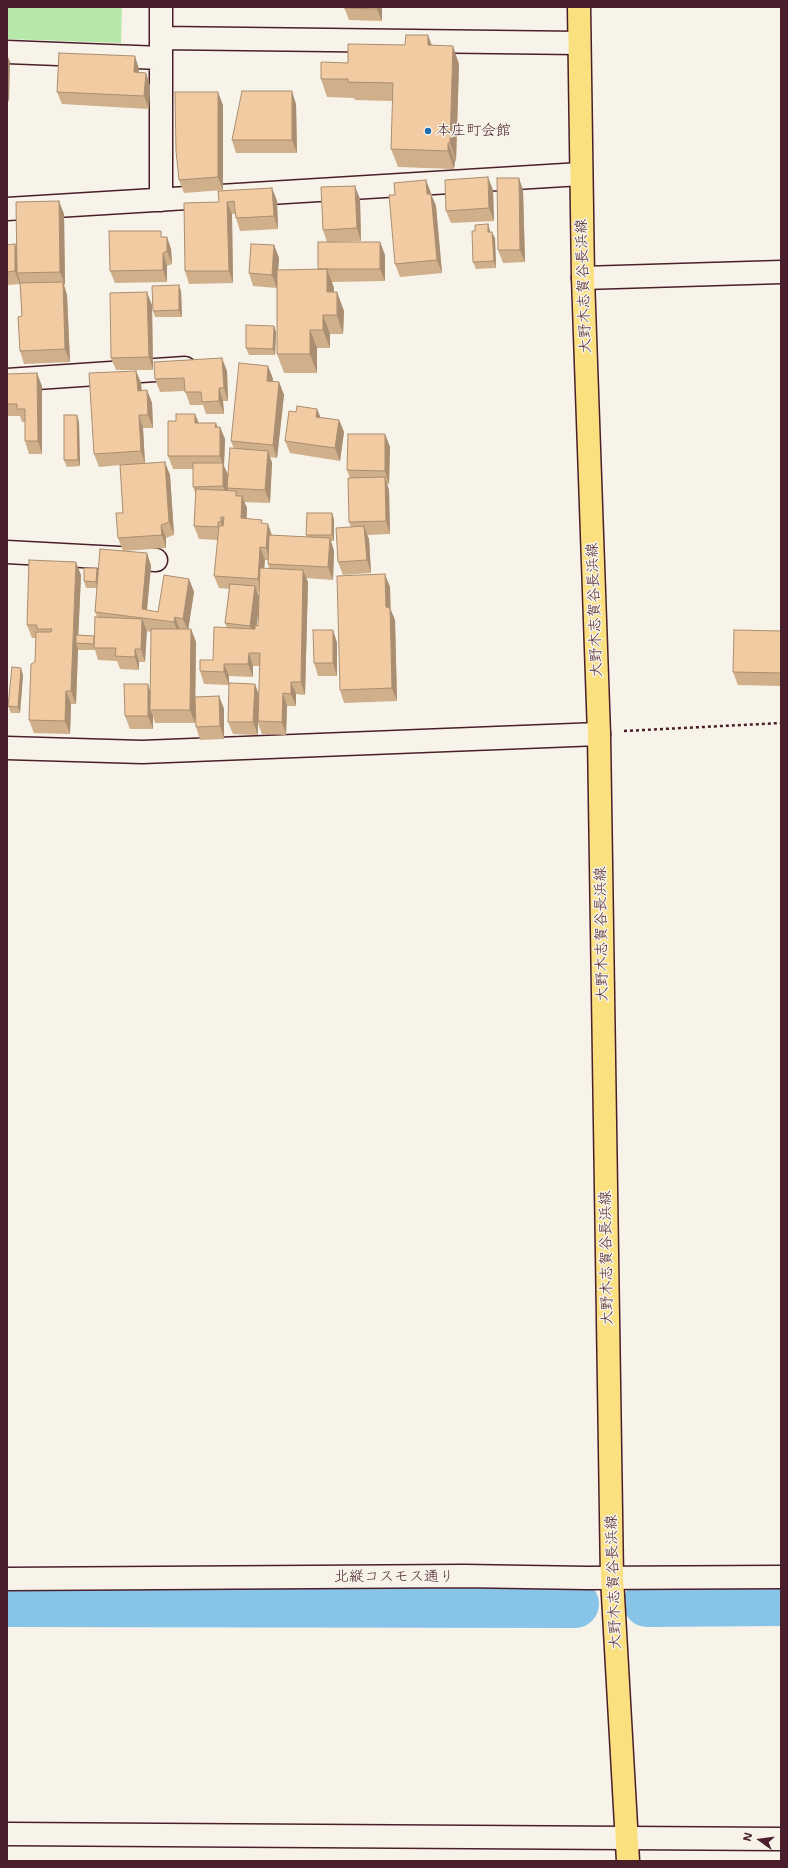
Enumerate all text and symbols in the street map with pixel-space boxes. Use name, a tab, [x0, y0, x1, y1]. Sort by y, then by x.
place label: 本庄町会館	[436, 122, 511, 140]
marker: 本庄町会館	[423, 126, 433, 136]
street label: 大野木志賀谷長浜線	[573, 218, 595, 354]
street label: 大野木志賀谷長浜線	[584, 542, 606, 678]
street label: 大野木志賀谷長浜線	[592, 866, 612, 1002]
street label: 大野木志賀谷長浜線	[597, 1190, 617, 1326]
street label: 大野木志賀谷長浜線	[603, 1514, 625, 1650]
street label: 北縦コスモス通り	[334, 1568, 454, 1586]
north arrow	[740, 1820, 780, 1860]
text: N	[740, 1831, 756, 1843]

